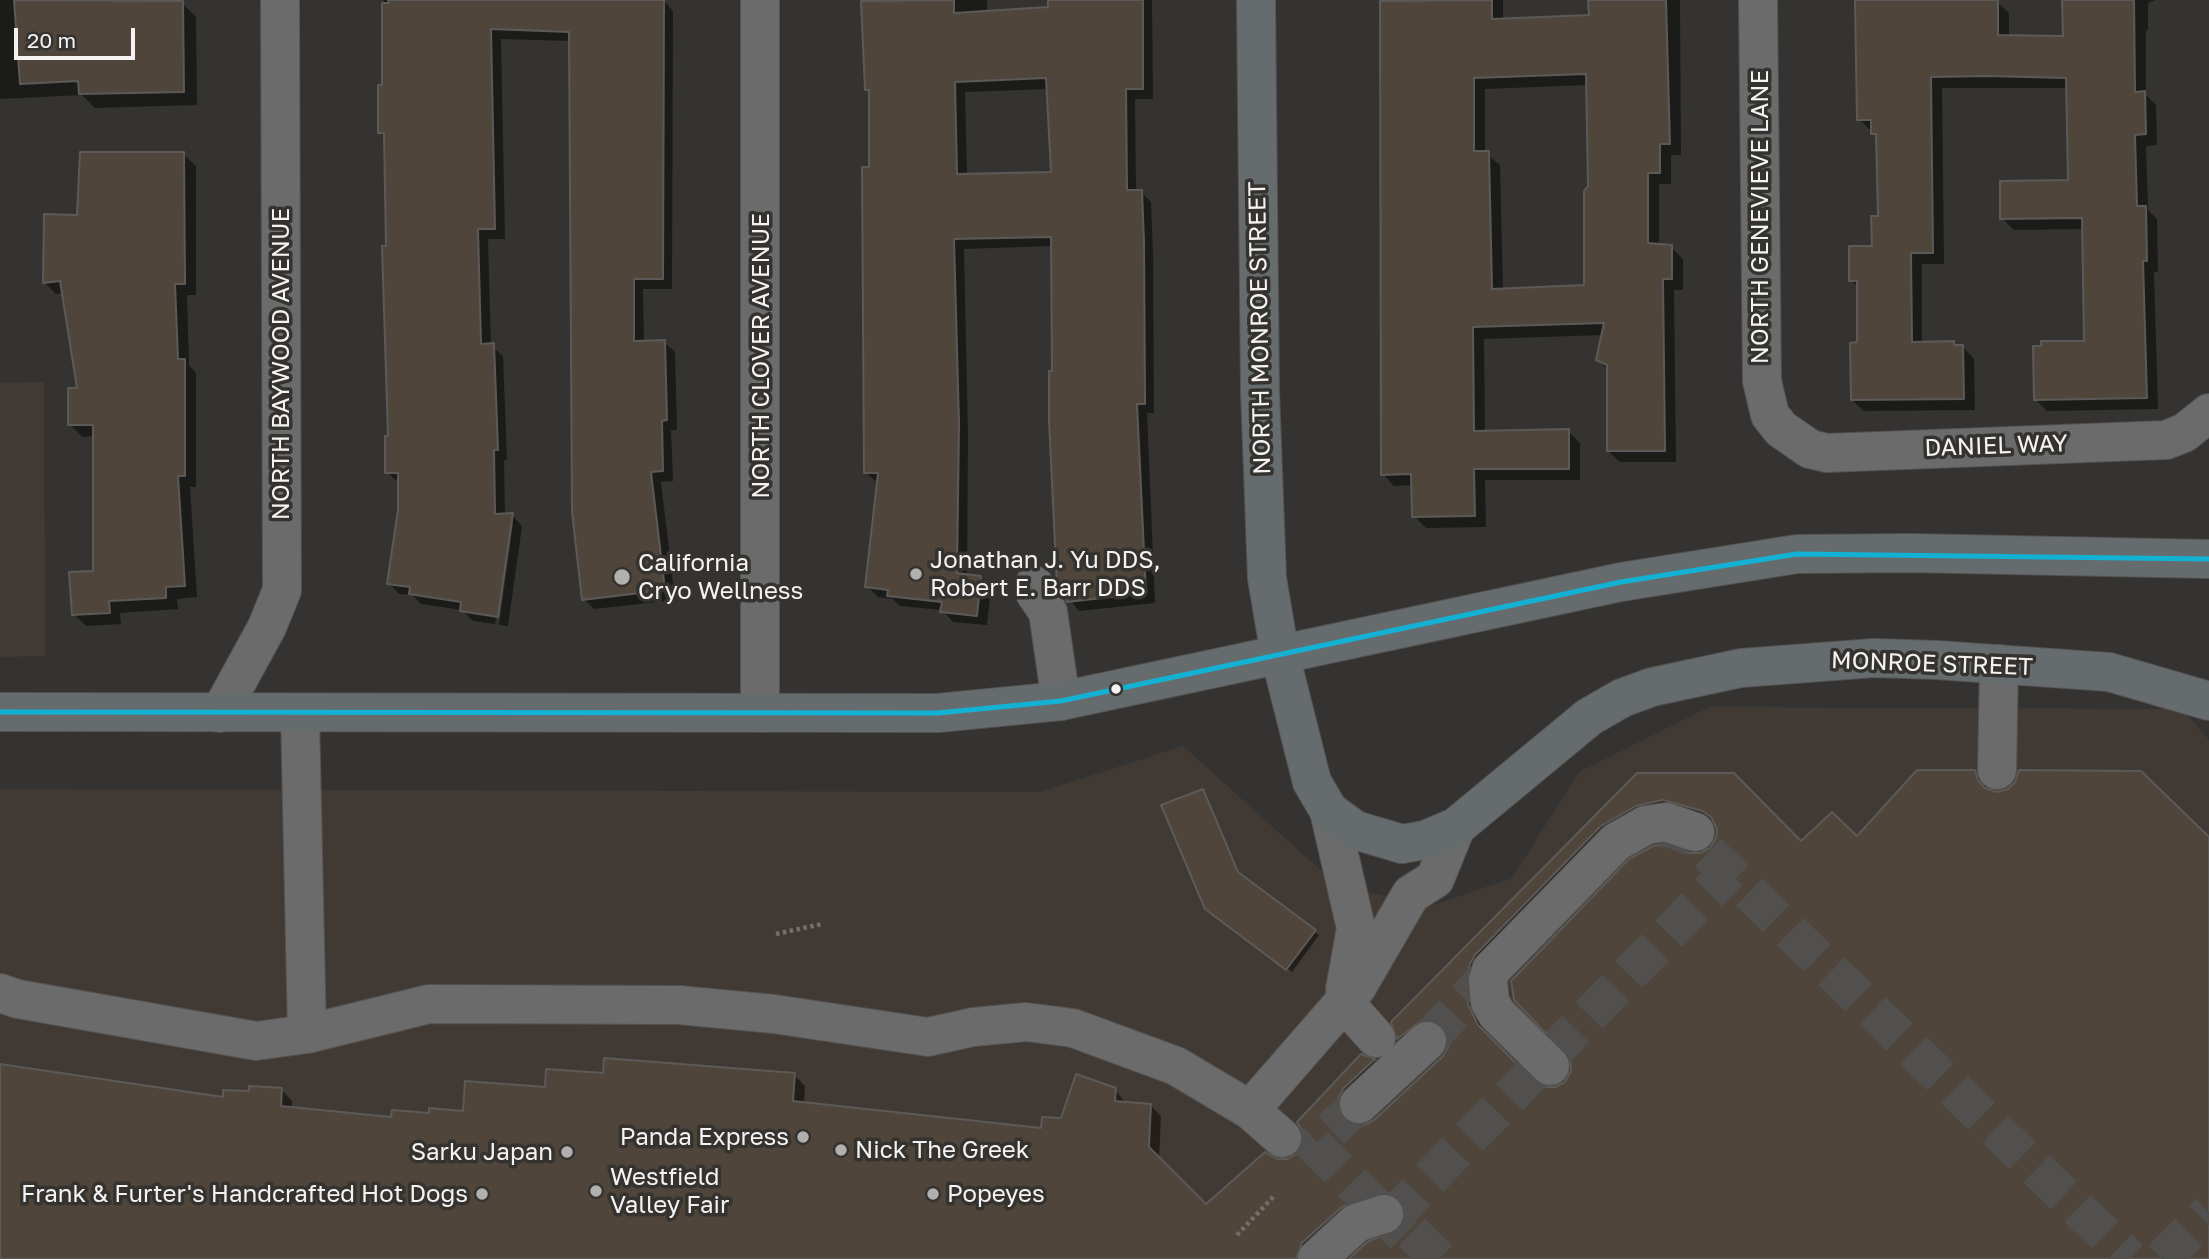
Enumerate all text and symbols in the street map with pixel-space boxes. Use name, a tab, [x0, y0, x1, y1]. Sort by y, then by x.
scale bar	[18, 14, 138, 58]
text: 20 m	[27, 27, 76, 53]
street label: NORTH GENEVIEVE LANE	[1746, 70, 1774, 364]
street label: NORTH MONROE STREET	[1243, 181, 1277, 475]
street label: NORTH BAYWOOD AVENUE	[267, 208, 295, 520]
street label: NORTH CLOVER AVENUE	[747, 213, 775, 499]
street label: DANIEL WAY	[1924, 429, 2068, 463]
place label: Jonathan J. Yu DDS, Robert E. Barr DDS	[930, 546, 1161, 602]
place label: California Cryo Wellness	[638, 549, 803, 605]
marker: Jonathan J. Yu DDS, Robert E. Barr DDS	[908, 566, 924, 582]
marker: California Cryo Wellness	[612, 567, 632, 587]
street label: MONROE STREET	[1831, 646, 2033, 682]
unlabelled marker	[1109, 682, 1123, 696]
place label: Panda Express	[620, 1123, 789, 1151]
marker: Panda Express	[795, 1129, 811, 1145]
place label: Nick The Greek	[855, 1136, 1029, 1164]
place label: Sarku Japan	[411, 1138, 553, 1166]
marker: Nick The Greek	[833, 1142, 849, 1158]
marker: Sarku Japan	[559, 1144, 575, 1160]
place label: Westfield Valley Fair	[610, 1163, 729, 1219]
place label: Frank & Furter's Handcrafted Hot Dogs	[21, 1180, 468, 1208]
place label: Popeyes	[947, 1180, 1045, 1208]
marker: Westfield Valley Fair	[588, 1183, 604, 1199]
marker: Frank & Furter's Handcrafted Hot Dogs	[474, 1186, 490, 1202]
marker: Popeyes	[925, 1186, 941, 1202]

